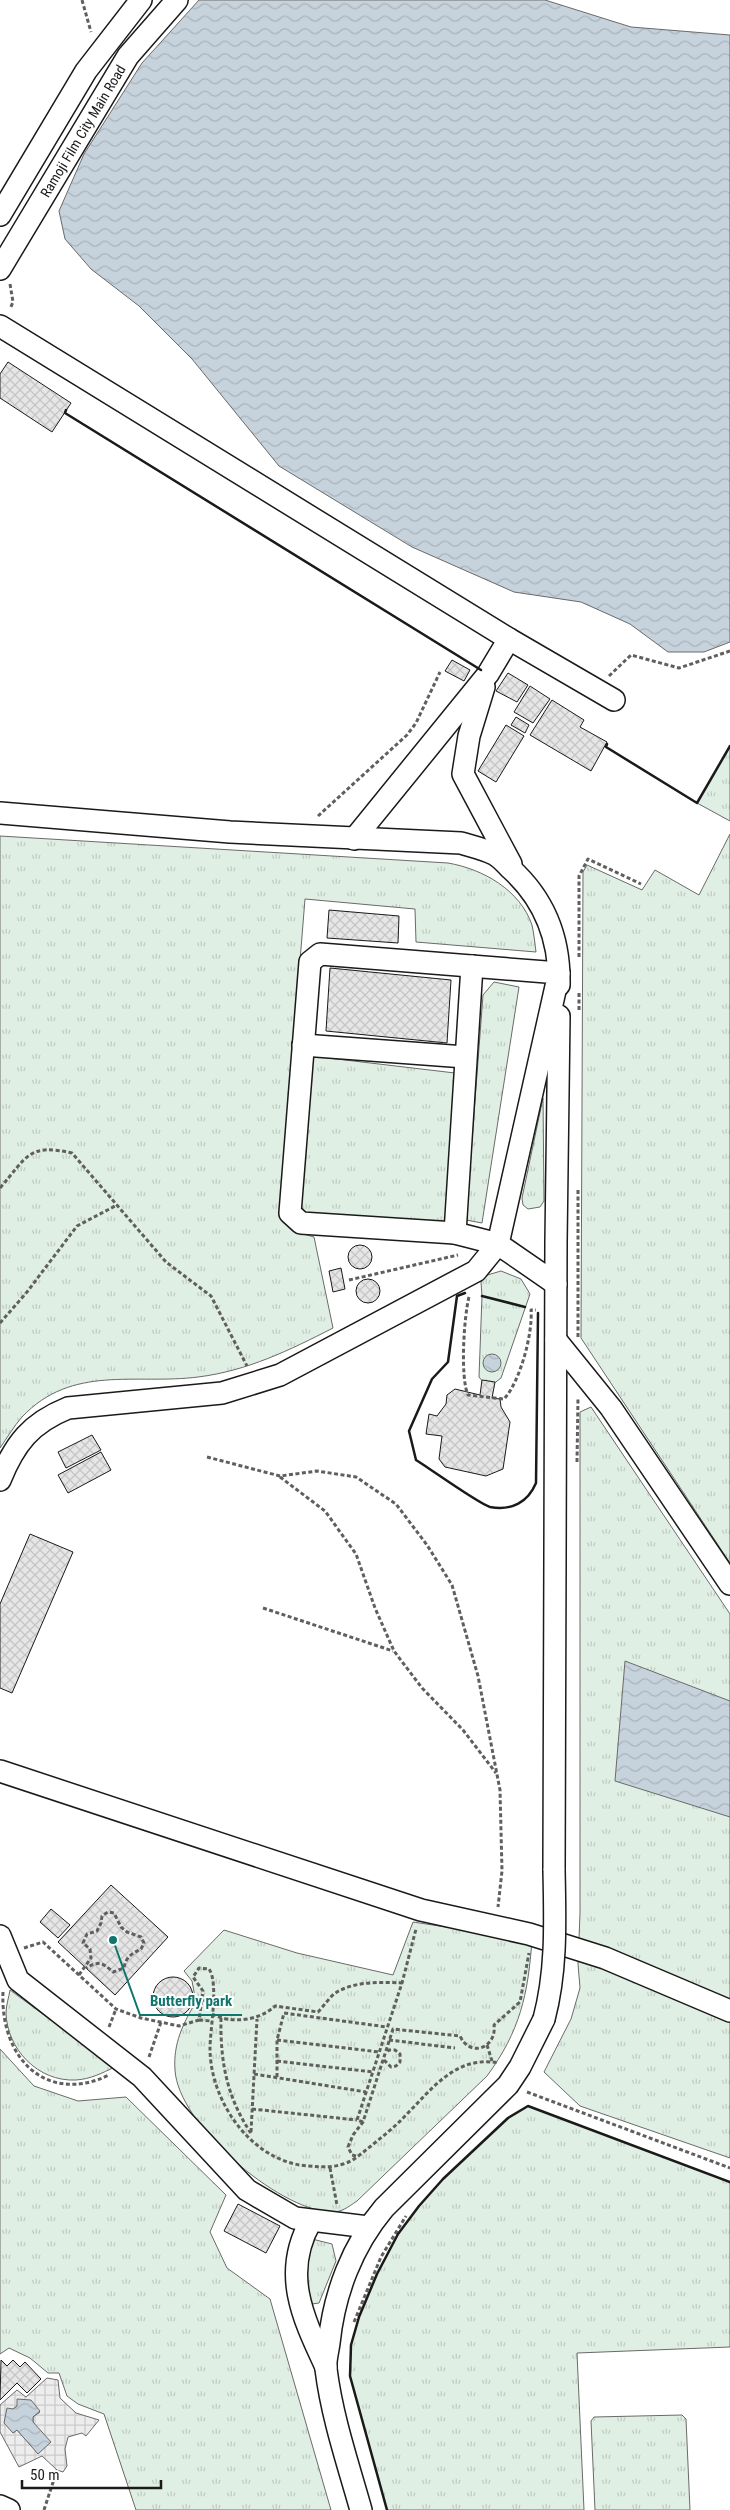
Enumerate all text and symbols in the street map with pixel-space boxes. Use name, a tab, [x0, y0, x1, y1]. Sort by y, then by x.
street label: Ramoji Film City Main Road	[37, 62, 129, 200]
callout: Butterfly park	[140, 1985, 242, 2015]
text: Butterfly park	[150, 1992, 233, 2010]
scale bar	[22, 2458, 161, 2490]
text: 50 m	[30, 2466, 60, 2484]

